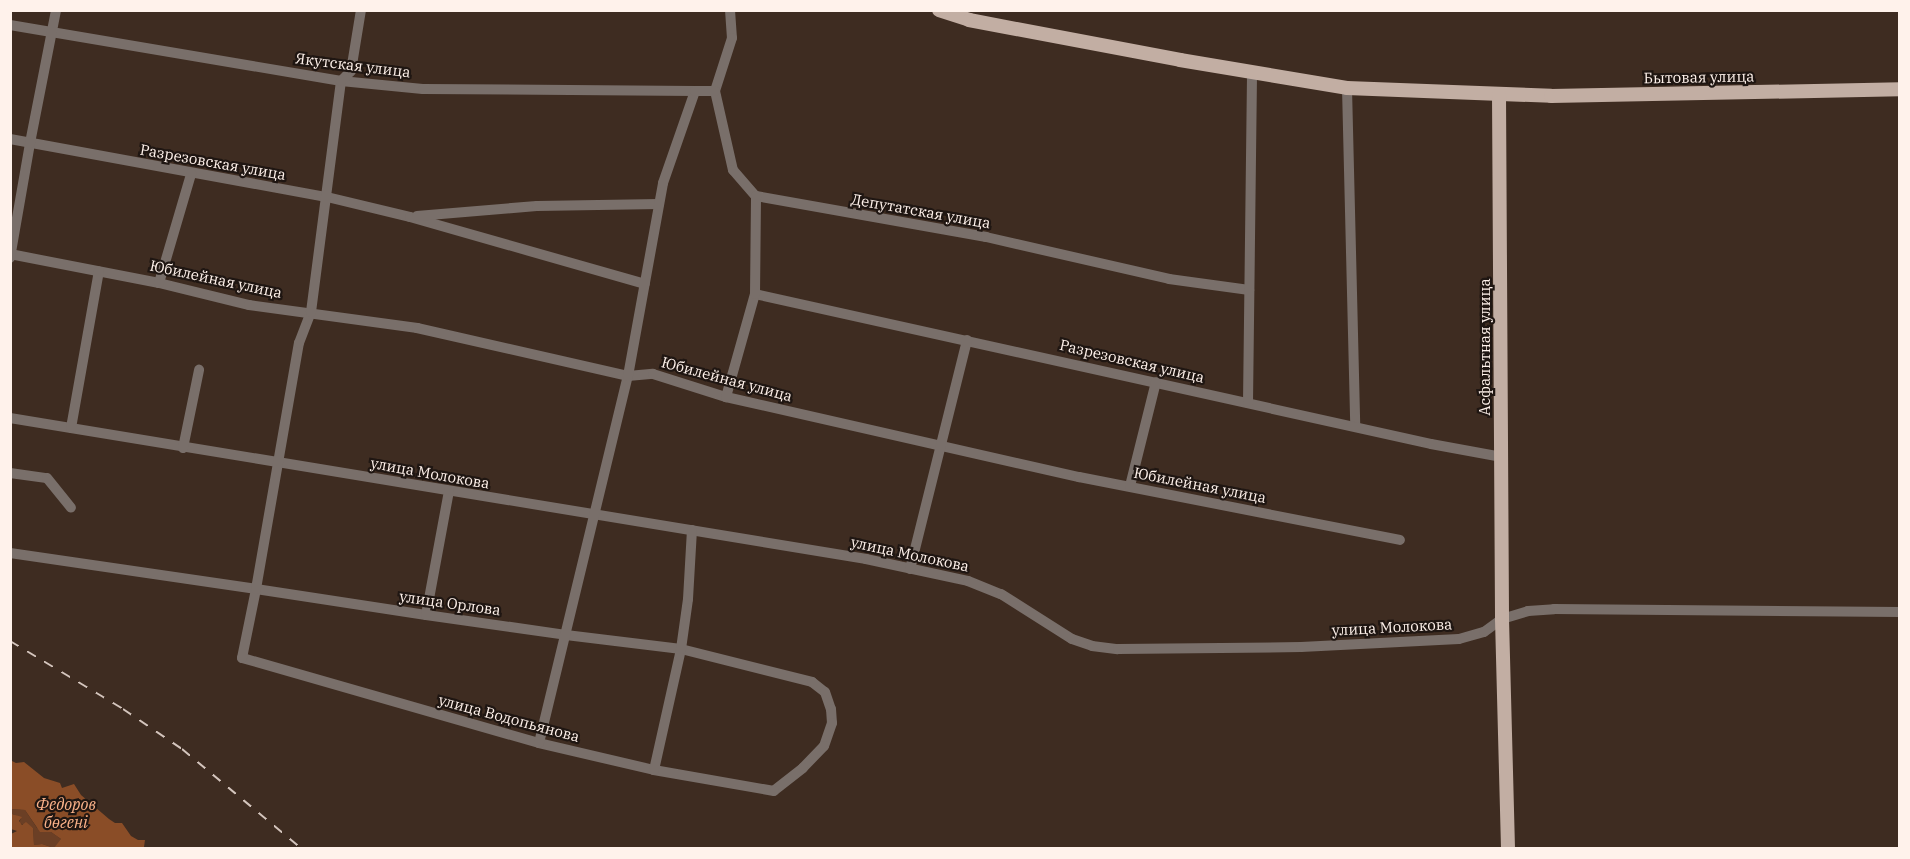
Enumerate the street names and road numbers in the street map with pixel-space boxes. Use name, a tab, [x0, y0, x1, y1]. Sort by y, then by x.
street label: Якутская улица	[294, 49, 412, 81]
street label: Бытовая улица	[1643, 67, 1755, 87]
street label: Разрезовская улица	[139, 140, 287, 184]
street label: Депутатская улица	[850, 190, 992, 232]
street label: Юбилейная улица	[148, 256, 284, 302]
street label: Асфальтная улица	[1476, 278, 1494, 416]
street label: Разрезовская улица	[1058, 336, 1206, 386]
street label: Юбилейная улица	[660, 353, 794, 405]
street label: улица Молокова	[369, 454, 491, 492]
street label: Юбилейная улица	[1132, 463, 1268, 507]
street label: улица Молокова	[849, 533, 971, 575]
street label: улица Орлова	[398, 587, 502, 619]
street label: улица Молокова	[1331, 615, 1453, 639]
street label: улица Водопьянова	[436, 690, 582, 746]

